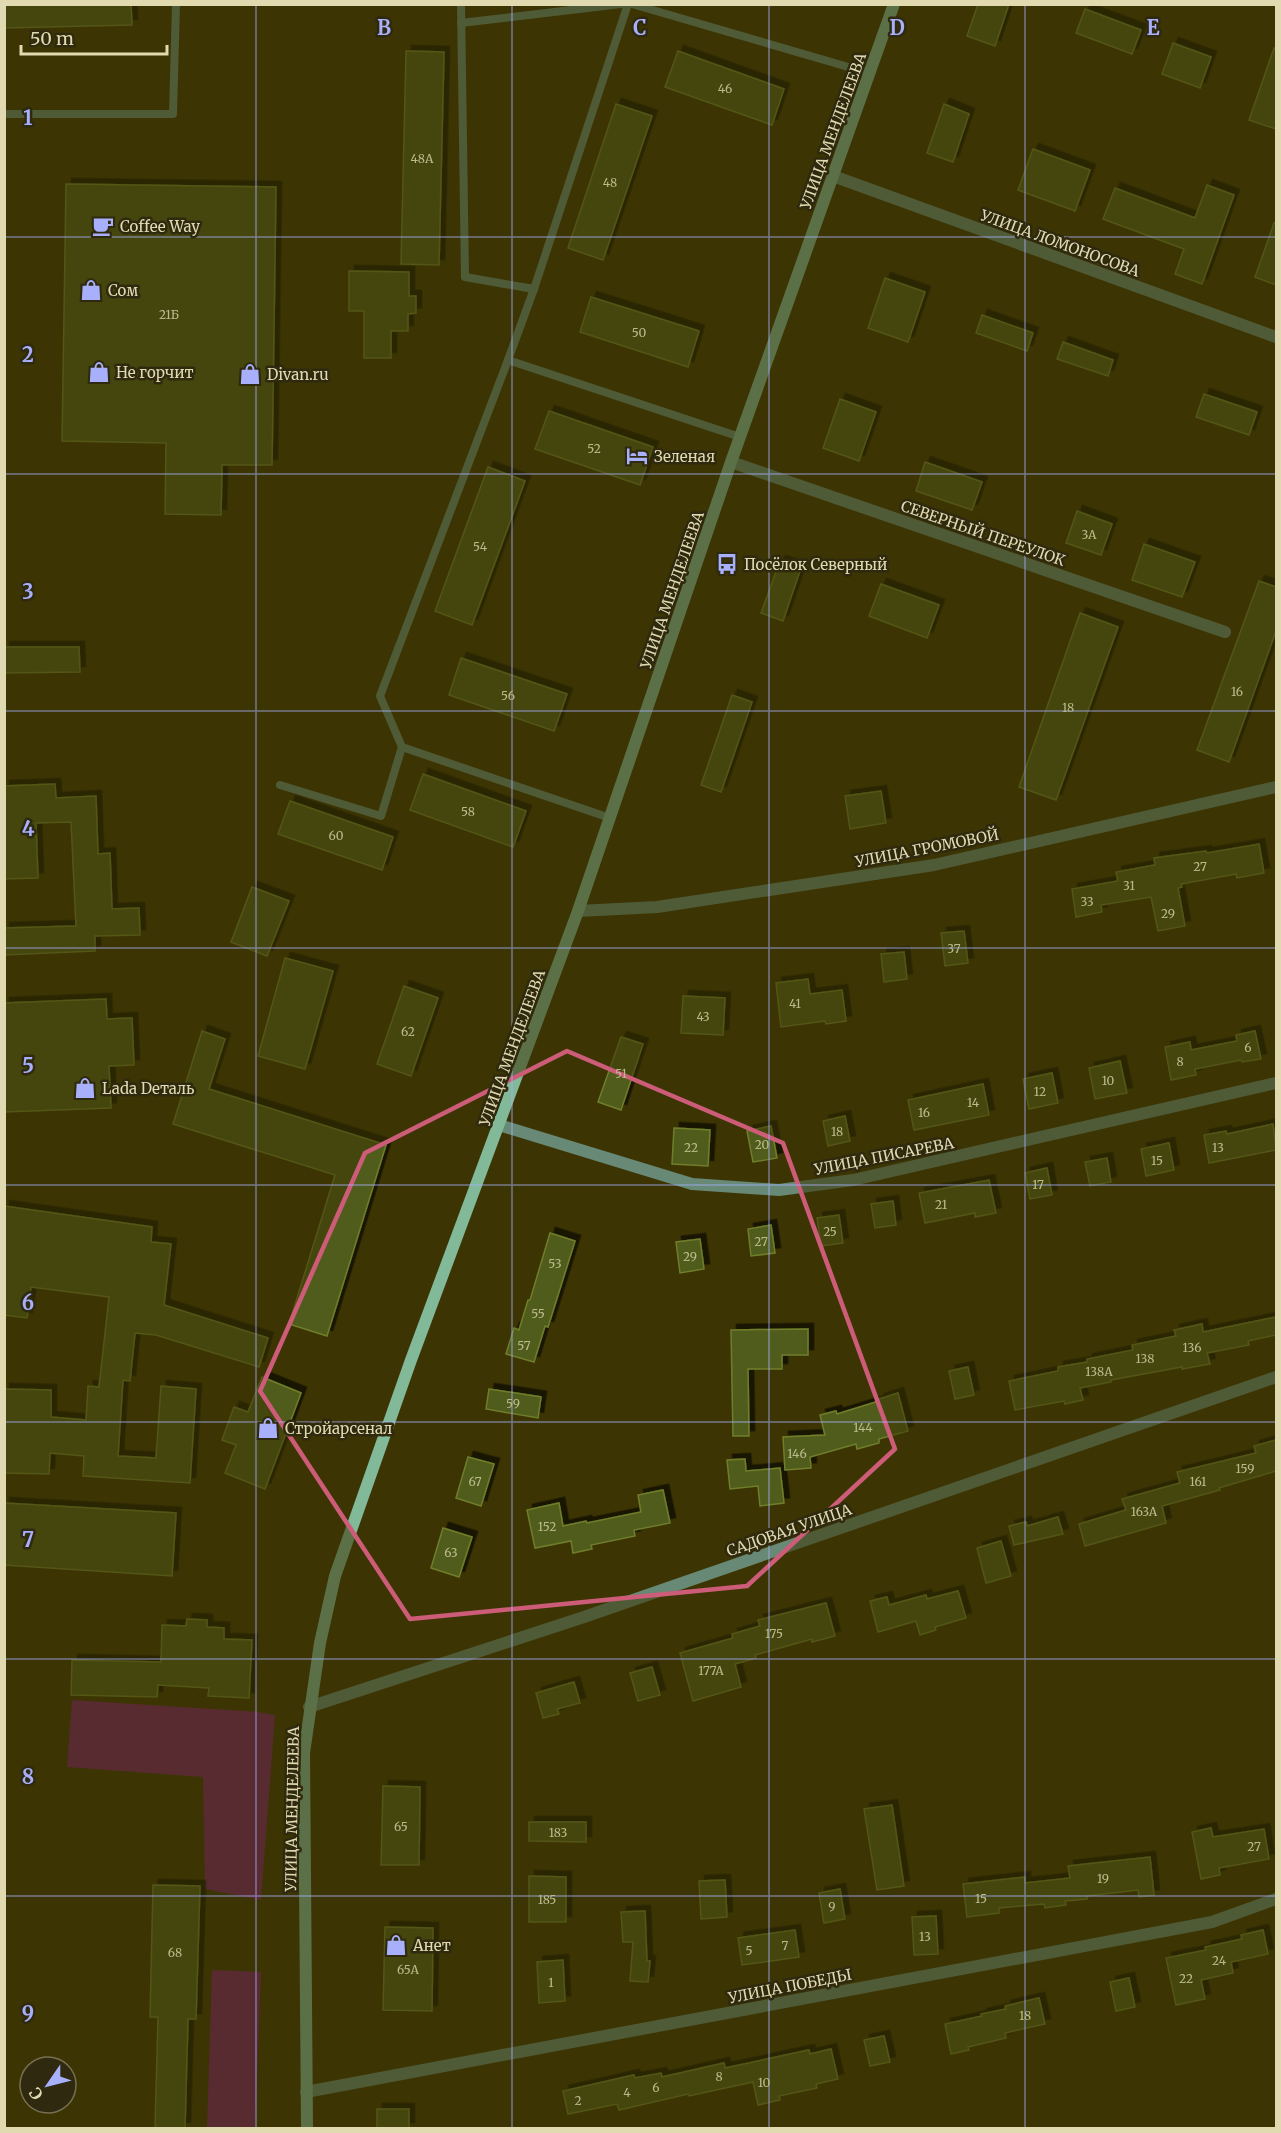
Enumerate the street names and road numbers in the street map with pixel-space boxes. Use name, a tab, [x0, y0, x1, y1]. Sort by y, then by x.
street label: УЛИЦА МЕНДЕЛЕЕВА	[795, 50, 870, 213]
street label: УЛИЦА ЛОМОНОСОВА	[977, 205, 1143, 281]
street label: СЕВЕРНЫЙ ПЕРЕУЛОК	[898, 495, 1068, 570]
street label: УЛИЦА МЕНДЕЛЕЕВА	[636, 508, 708, 672]
street label: УЛИЦА ГРОМОВОЙ	[852, 824, 1000, 871]
street label: УЛИЦА МЕНДЕЛЕЕВА	[474, 967, 549, 1130]
street label: УЛИЦА ПИСАРЕВА	[812, 1133, 956, 1179]
street label: САДОВАЯ УЛИЦА	[724, 1500, 855, 1560]
street label: УЛИЦА МЕНДЕЛЕЕВА	[281, 1726, 303, 1893]
street label: УЛИЦА ПОБЕДЫ	[726, 1965, 853, 2007]

